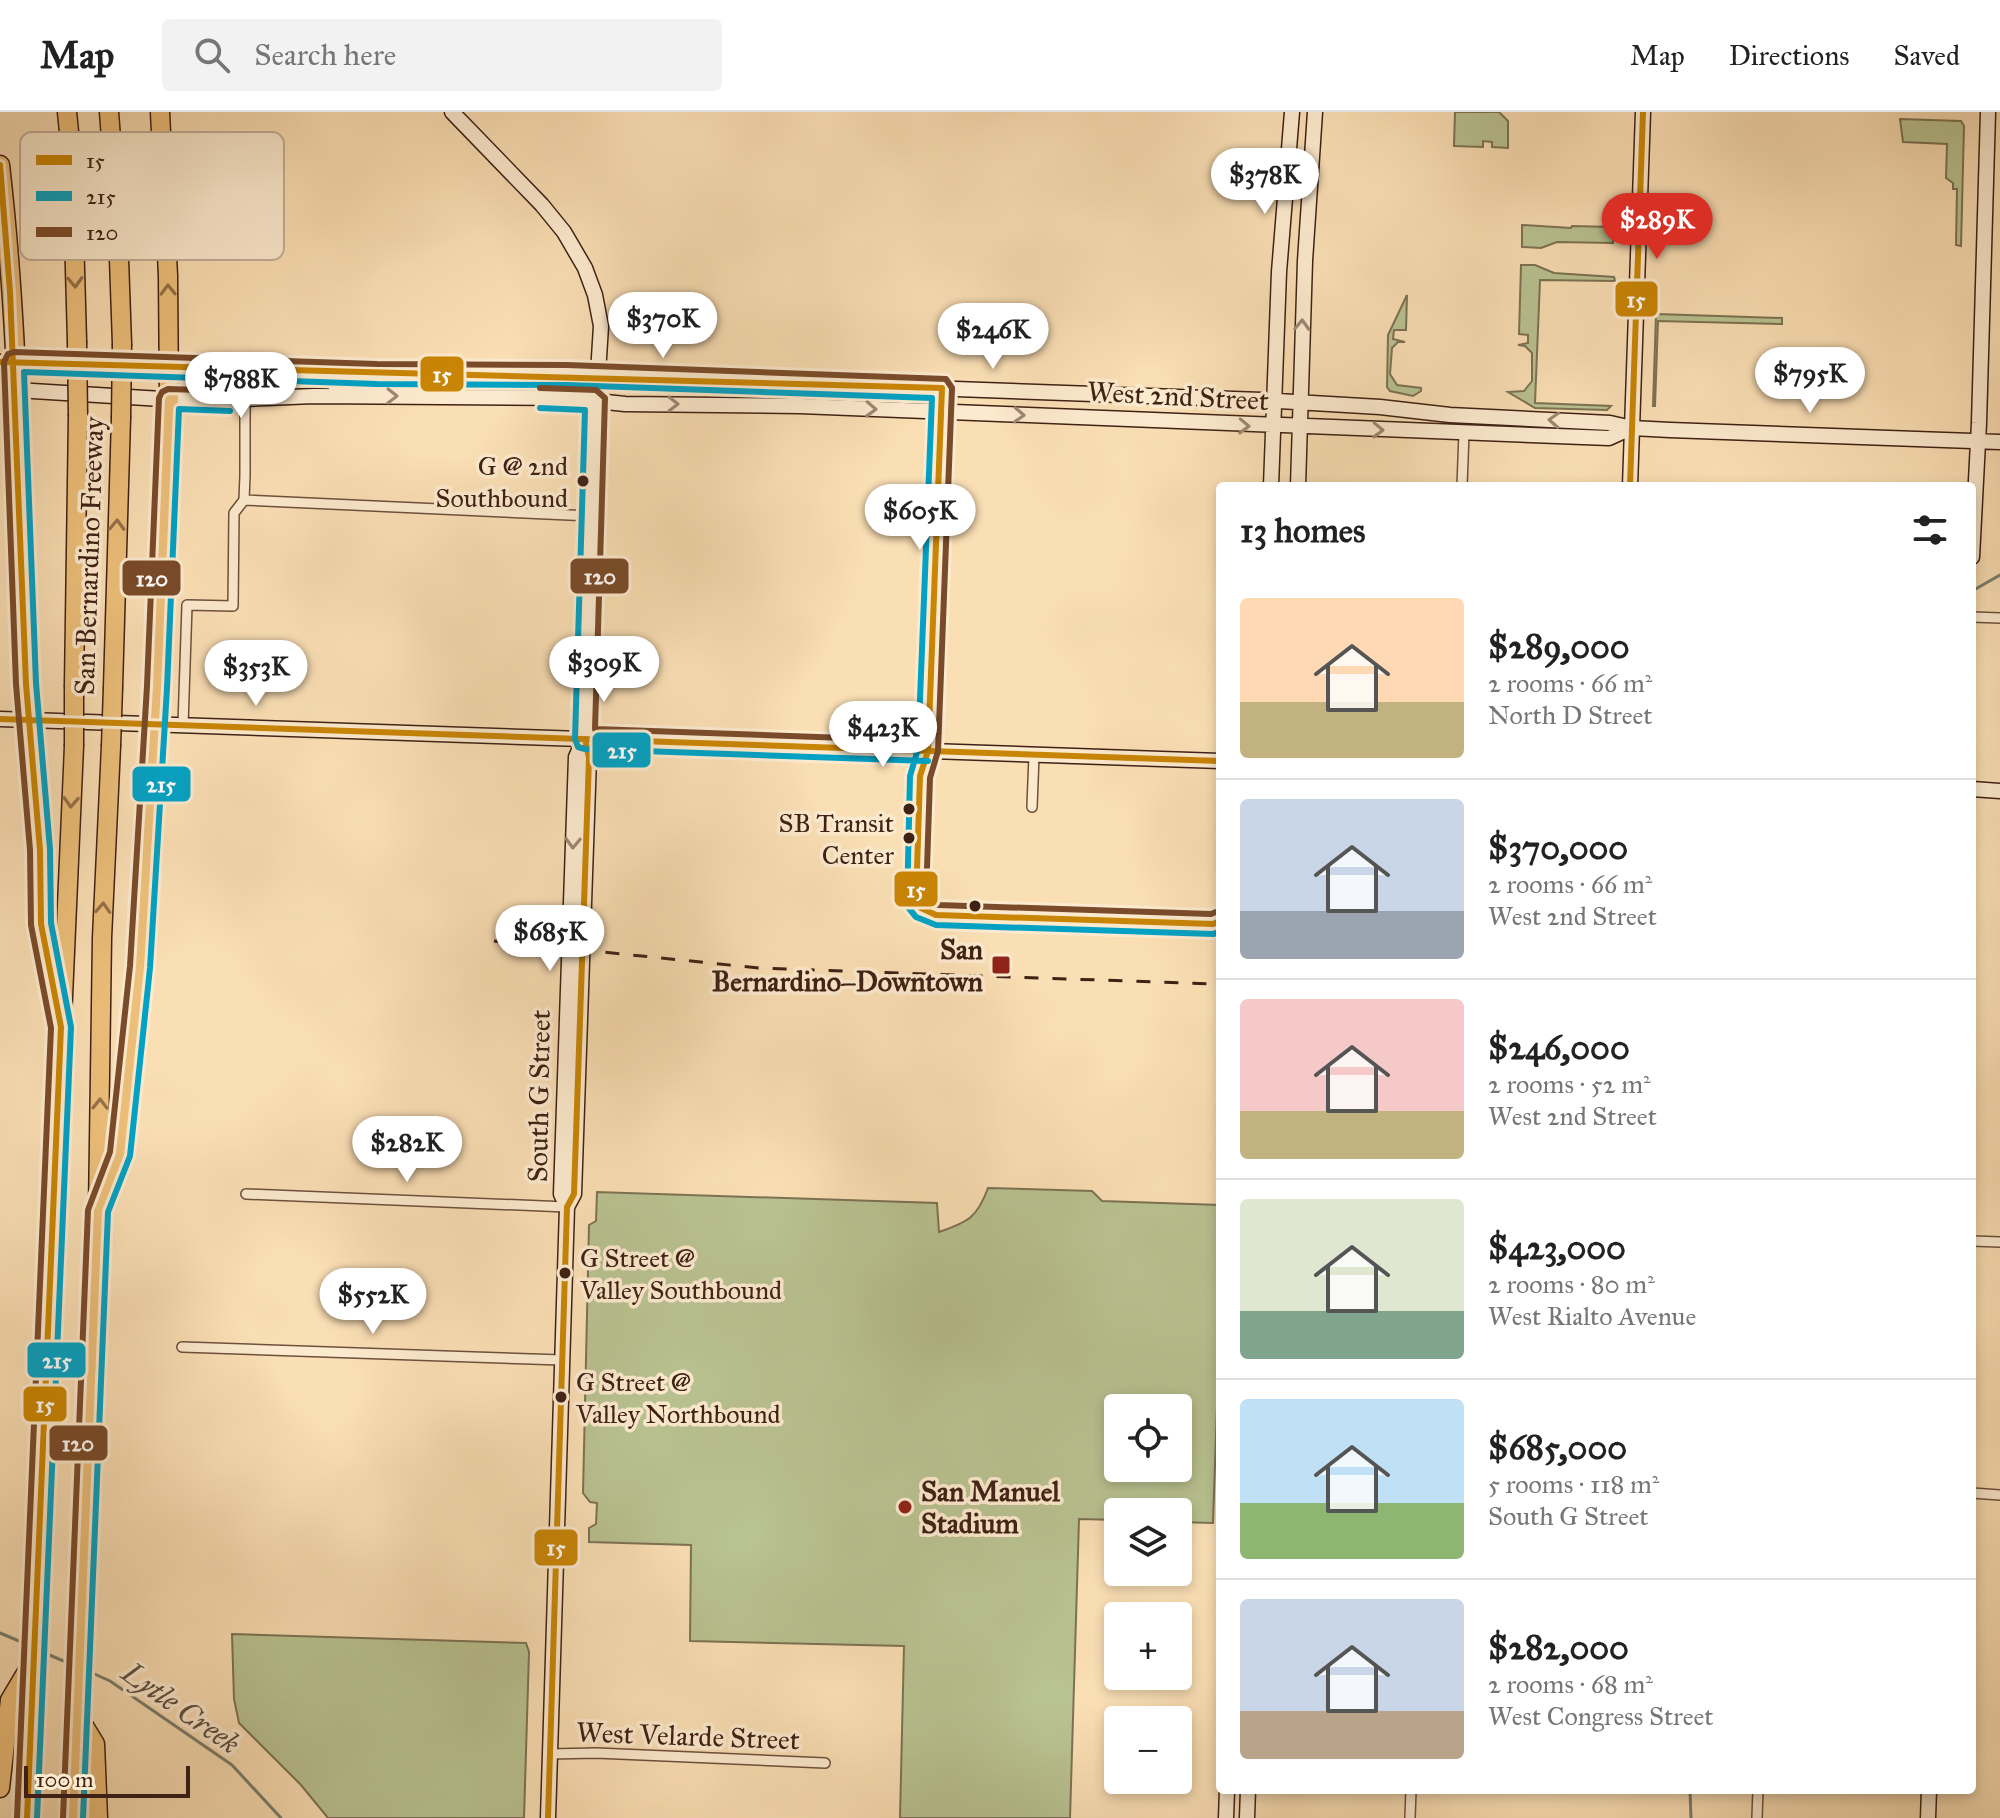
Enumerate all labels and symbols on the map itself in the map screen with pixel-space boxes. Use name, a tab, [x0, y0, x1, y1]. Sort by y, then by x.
legend	[20, 132, 284, 260]
text: 15	[86, 147, 105, 174]
pin: $378K	[1209, 148, 1321, 216]
text: 215	[86, 183, 116, 210]
pin: $289K	[1601, 193, 1713, 261]
text: 120	[86, 219, 118, 246]
one-way arrow	[67, 276, 84, 289]
line badge: 15	[1614, 280, 1659, 318]
one-way arrow	[159, 283, 177, 296]
text: 15	[1627, 286, 1646, 313]
pin: $370K	[607, 292, 719, 360]
pin: $246K	[937, 303, 1049, 371]
one-way arrow	[1294, 318, 1311, 331]
pin: $795K	[1754, 347, 1866, 415]
pin: $788K	[185, 352, 297, 420]
line badge: 15	[419, 355, 465, 393]
text: 15	[433, 361, 452, 388]
street label: West 2nd Street	[1086, 374, 1270, 418]
one-way arrow	[386, 387, 399, 405]
one-way arrow	[667, 396, 680, 413]
one-way arrow	[865, 400, 878, 417]
one-way arrow	[1013, 407, 1026, 424]
one-way arrow	[1547, 411, 1560, 428]
street label: San Bernardino Freeway	[67, 415, 111, 696]
one-way arrow	[1238, 417, 1251, 434]
one-way arrow	[1372, 422, 1385, 439]
place label: G @ 2nd Southbound	[435, 450, 568, 514]
marker: G @ 2nd Southbound	[575, 473, 591, 489]
pin: $605K	[864, 484, 976, 552]
one-way arrow	[109, 518, 126, 531]
line badge: 120	[569, 557, 630, 595]
line badge: 120	[121, 559, 182, 597]
text: 120	[584, 563, 616, 590]
text: 120	[136, 565, 168, 592]
pin: $309K	[548, 636, 660, 704]
pin: $353K	[200, 640, 312, 708]
pin: $423K	[827, 701, 939, 769]
line badge: 215	[591, 731, 652, 769]
text: 215	[607, 737, 638, 764]
line badge: 215	[131, 765, 192, 803]
text: 215	[146, 771, 177, 798]
one-way arrow	[63, 796, 80, 809]
unlabelled marker	[901, 801, 917, 817]
place label: SB Transit Center	[779, 807, 894, 871]
marker: SB Transit Center	[901, 830, 917, 846]
one-way arrow	[565, 837, 582, 850]
line badge: 15	[893, 870, 939, 908]
text: 15	[907, 876, 926, 903]
unlabelled marker	[967, 898, 983, 914]
one-way arrow	[95, 901, 112, 914]
pin: $685K	[494, 905, 606, 973]
place label: San Bernardino–Downtown	[712, 932, 983, 999]
marker: San Bernardino–Downtown	[990, 954, 1012, 976]
street label: South G Street	[520, 1009, 558, 1183]
one-way arrow	[91, 1097, 108, 1110]
pin: $282K	[351, 1116, 463, 1184]
place label: G Street @ Valley Southbound	[579, 1242, 782, 1306]
marker: G Street @ Valley Southbound	[557, 1265, 573, 1281]
pin: $552K	[317, 1268, 429, 1336]
line badge: 215	[26, 1341, 87, 1379]
text: 215	[42, 1347, 73, 1374]
place label: G Street @ Valley Northbound	[575, 1366, 781, 1430]
line badge: 15	[22, 1385, 68, 1423]
marker: G Street @ Valley Northbound	[553, 1389, 569, 1405]
text: 15	[36, 1391, 55, 1418]
line badge: 120	[48, 1424, 109, 1462]
text: 120	[62, 1430, 94, 1457]
place label: San Manuel Stadium	[921, 1474, 1060, 1541]
marker: San Manuel Stadium	[896, 1498, 914, 1516]
line badge: 15	[533, 1528, 579, 1567]
text: 15	[547, 1534, 566, 1561]
water label: Lytle Creek	[114, 1653, 247, 1762]
street label: West Velarde Street	[576, 1715, 800, 1757]
scale bar	[24, 1762, 190, 1798]

